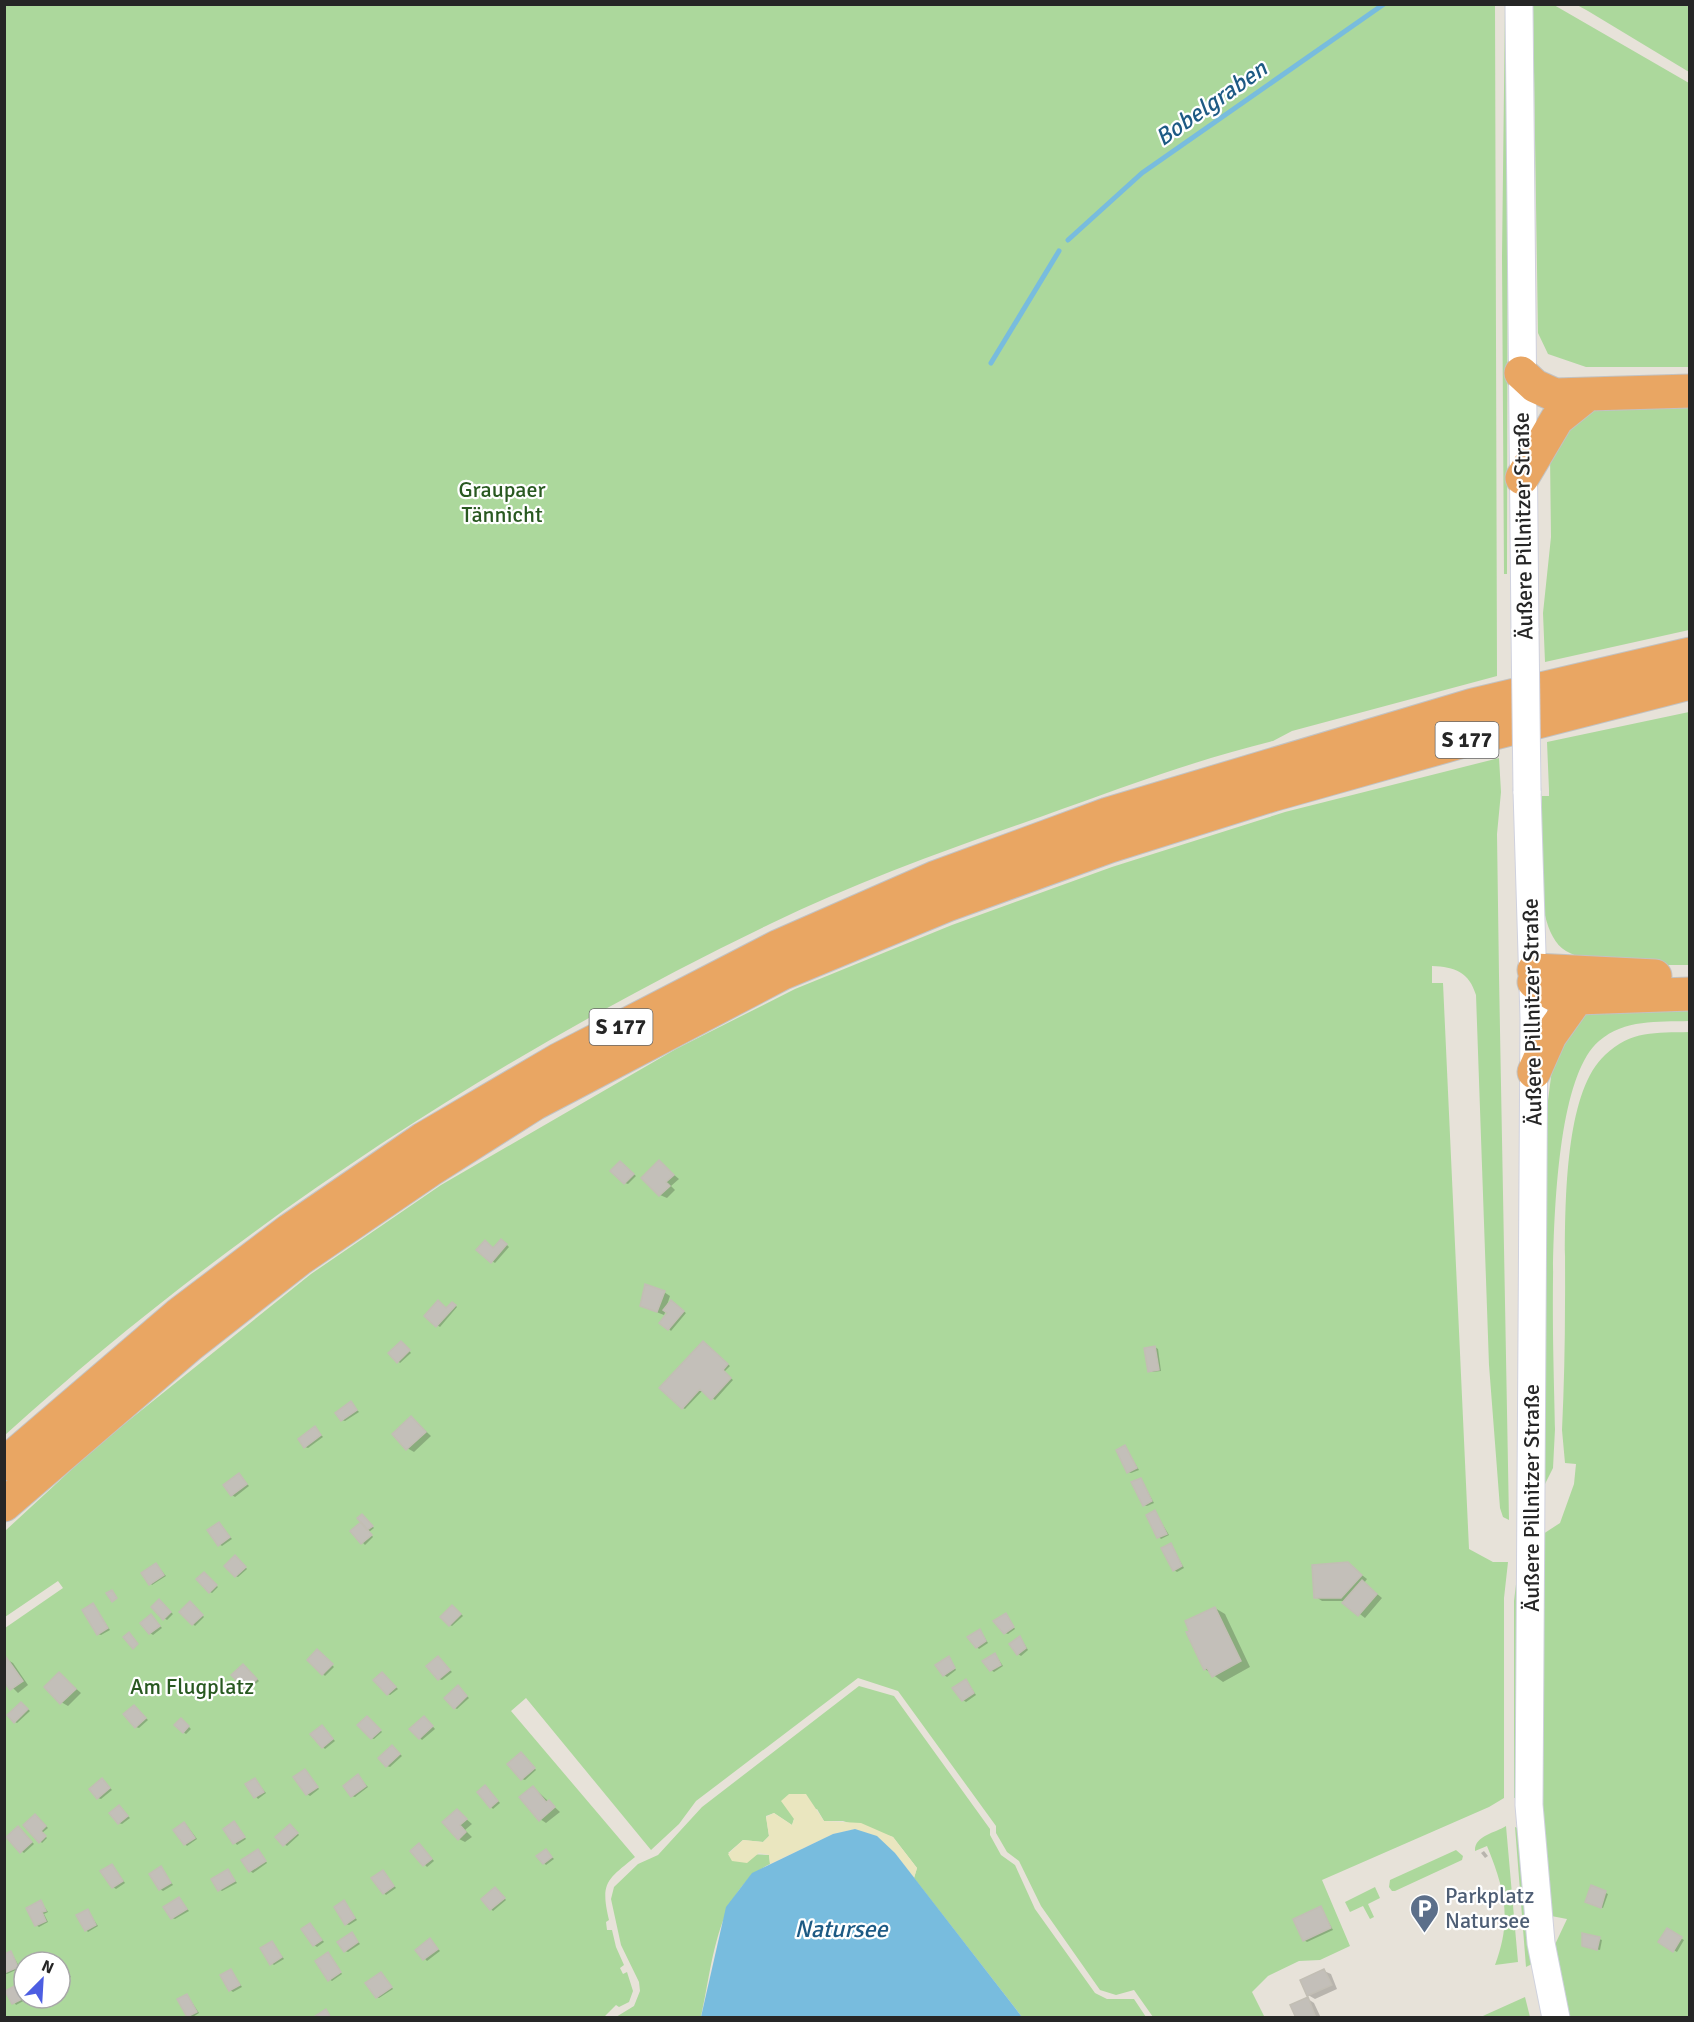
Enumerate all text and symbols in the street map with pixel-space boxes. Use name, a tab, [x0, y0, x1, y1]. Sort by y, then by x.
water label: Bobelgraben	[1149, 53, 1274, 153]
street label: Äußere Pillnitzer Straße	[1508, 412, 1538, 640]
park label: Graupaer Tännicht	[458, 476, 546, 528]
road number: S 177	[1436, 722, 1498, 758]
street label: Äußere Pillnitzer Straße	[1517, 898, 1547, 1126]
road number: S 177	[590, 1009, 652, 1045]
street label: Äußere Pillnitzer Straße	[1518, 1384, 1545, 1612]
park label: Am Flugplatz	[130, 1673, 254, 1700]
place label: Parkplatz Natursee	[1445, 1882, 1534, 1934]
parking icon: Parkplatz Natursee	[1408, 1892, 1440, 1934]
water label: Natursee	[794, 1914, 889, 1944]
north arrow	[12, 1950, 72, 2010]
text: N	[39, 1956, 57, 1979]

